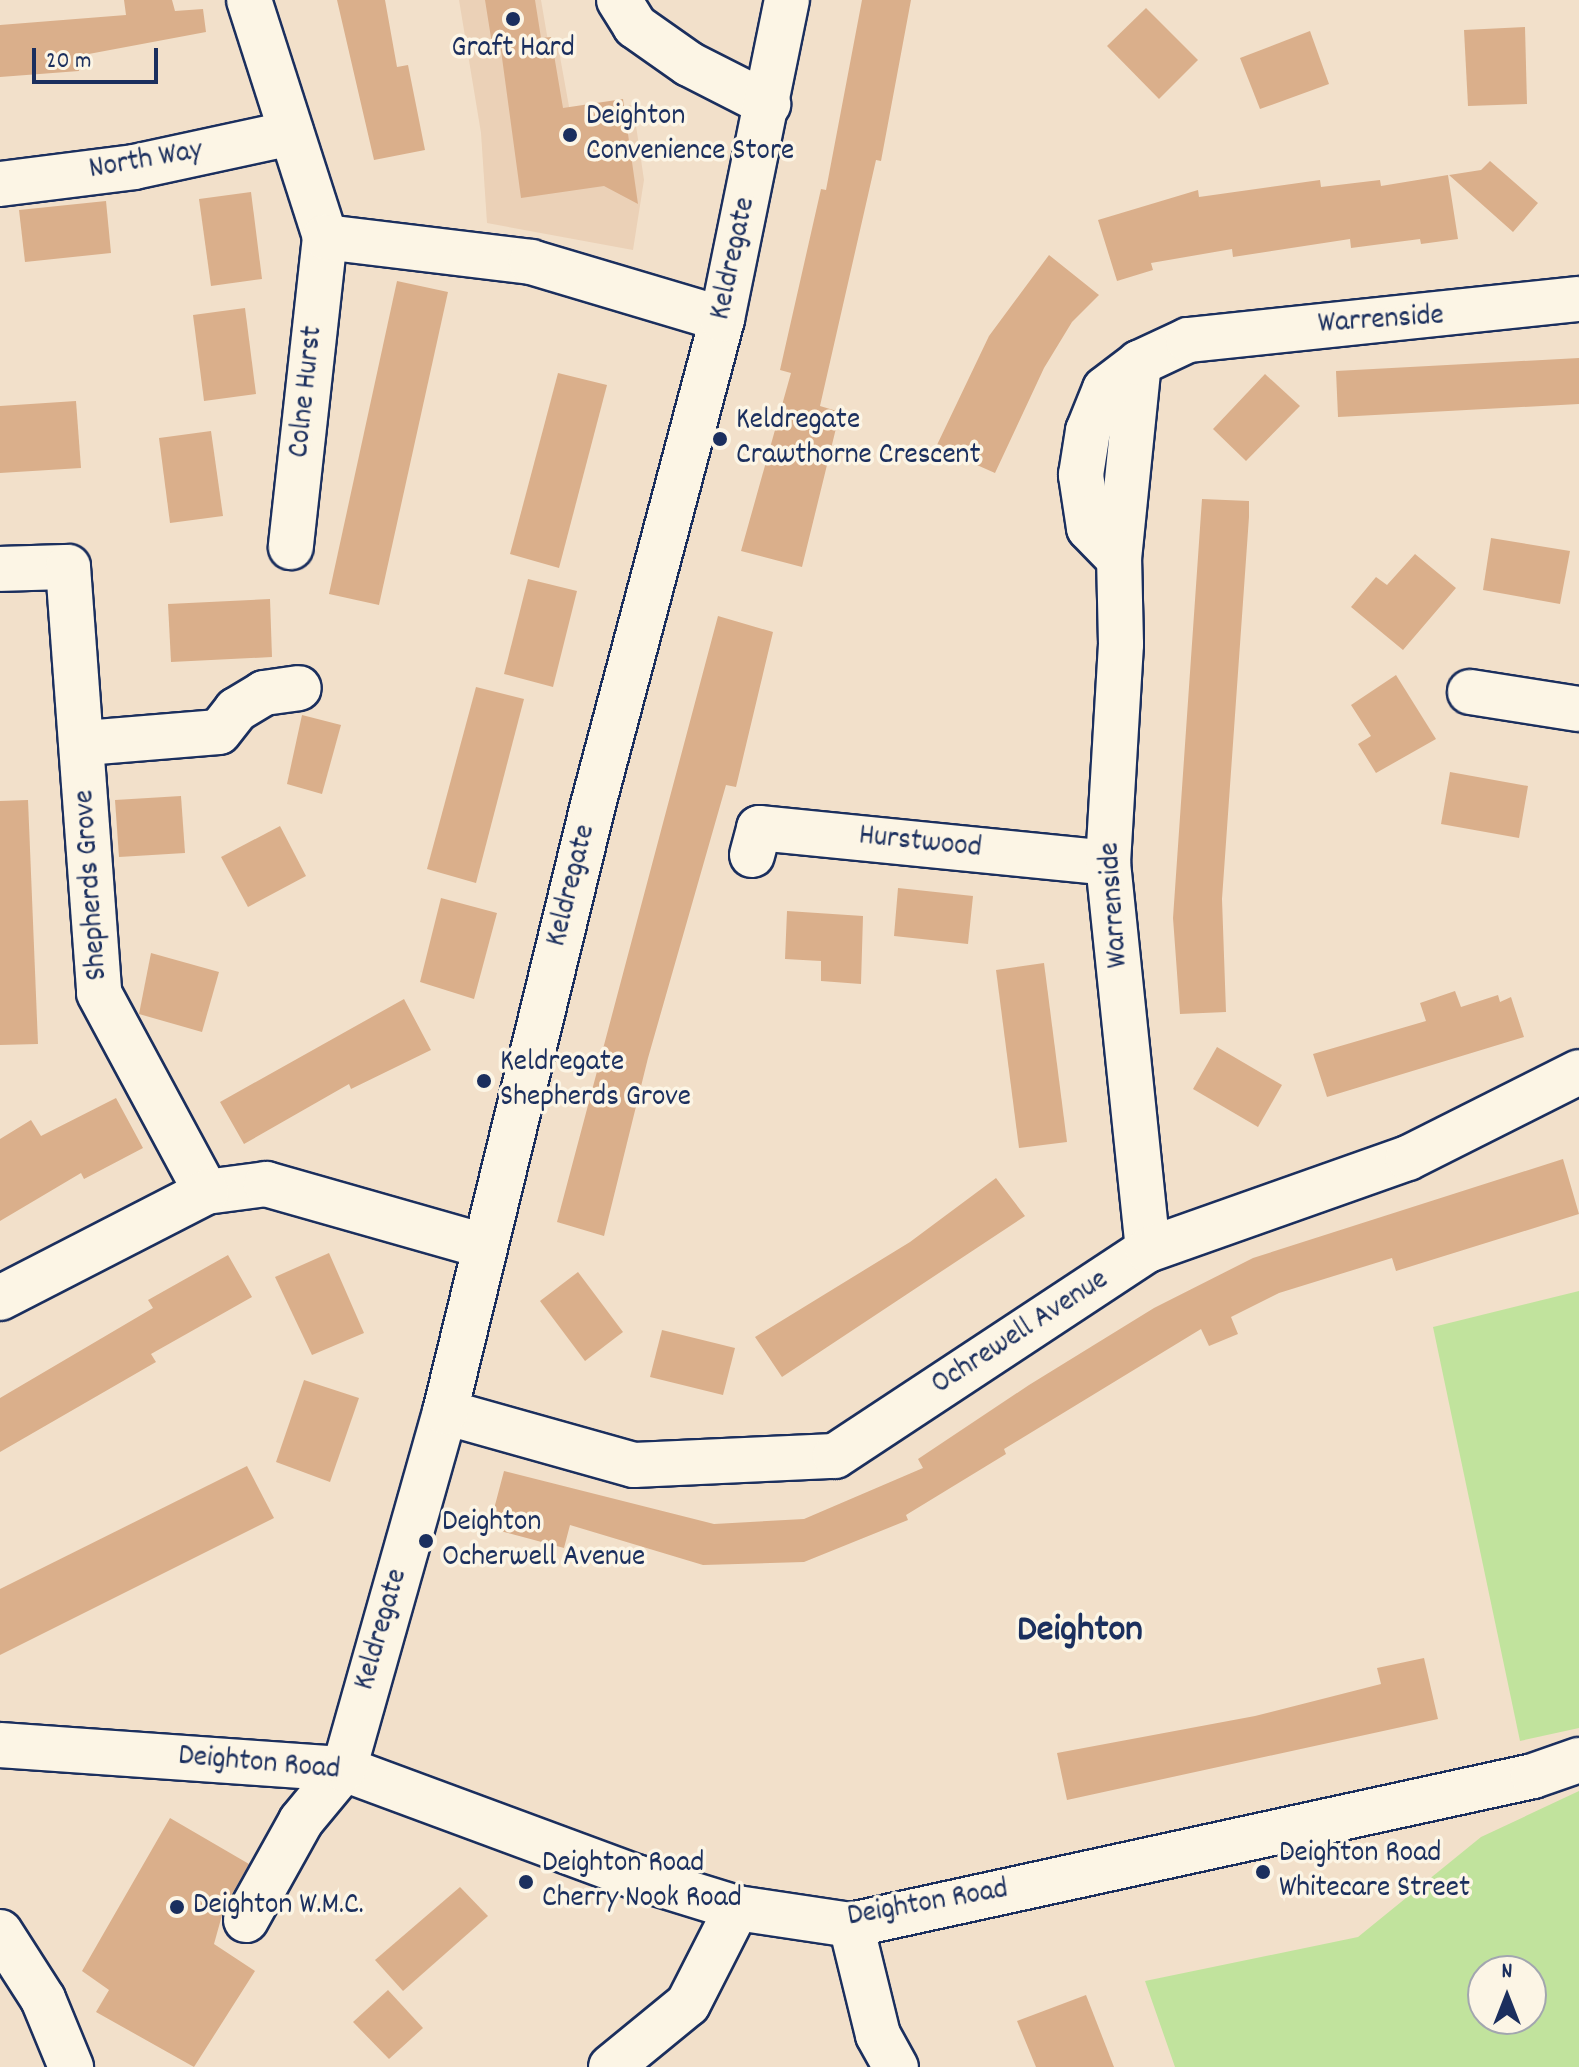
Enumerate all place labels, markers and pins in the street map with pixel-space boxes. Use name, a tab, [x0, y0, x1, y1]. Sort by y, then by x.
marker: Graft Hard	[504, 10, 522, 28]
place label: Graft Hard	[451, 32, 575, 68]
place label: Deighton Convenience Store	[586, 100, 794, 170]
marker: Deighton Convenience Store	[561, 126, 579, 144]
place label: Keldregate Crawthorne Crescent	[736, 404, 981, 474]
marker: Keldregate Crawthorne Crescent	[711, 430, 729, 448]
place label: Keldregate Shepherds Grove	[500, 1046, 691, 1116]
marker: Keldregate Shepherds Grove	[475, 1072, 493, 1090]
place label: Deighton Ocherwell Avenue	[442, 1506, 645, 1576]
marker: Deighton Ocherwell Avenue	[417, 1532, 435, 1550]
place label: Deighton Road Whitecare Street	[1279, 1837, 1470, 1908]
place label: Deighton Road Cherry Nook Road	[542, 1847, 742, 1918]
marker: Deighton Road Whitecare Street	[1254, 1863, 1272, 1881]
marker: Deighton Road Cherry Nook Road	[517, 1873, 535, 1891]
place label: Deighton W.M.C.	[193, 1889, 364, 1925]
marker: Deighton W.M.C.	[168, 1898, 186, 1916]

